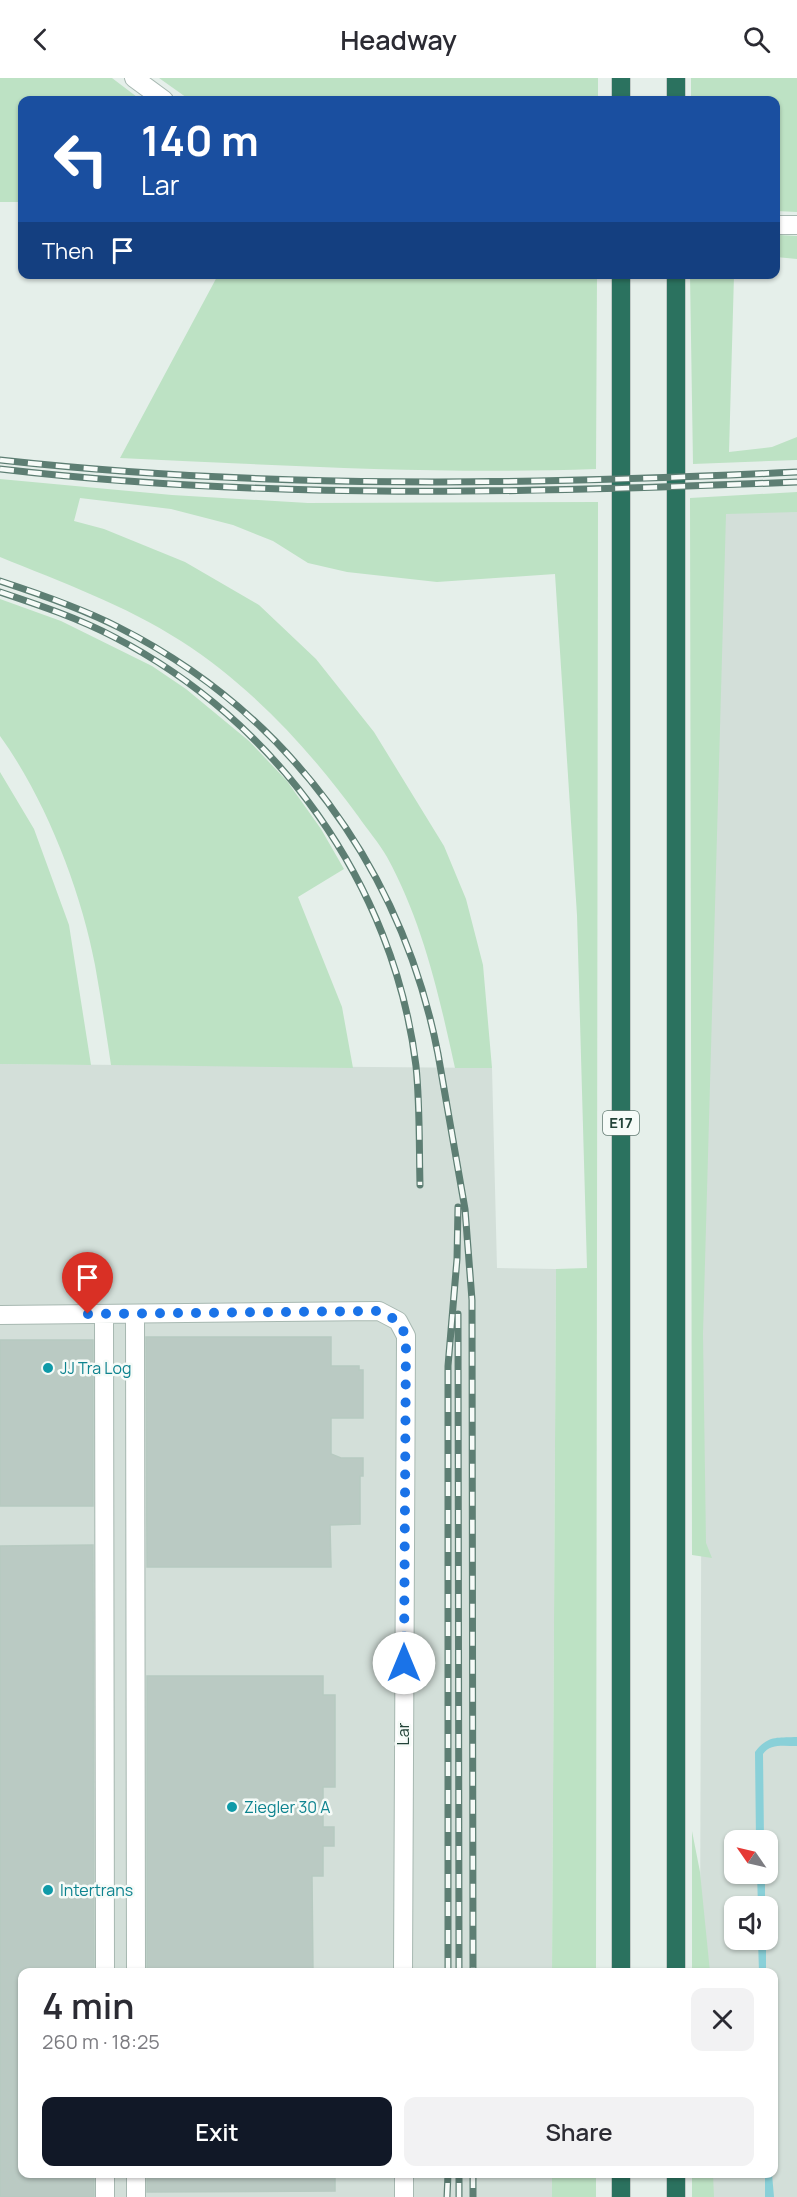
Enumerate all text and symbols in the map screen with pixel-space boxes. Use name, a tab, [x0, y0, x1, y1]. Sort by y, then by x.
text: Headway	[340, 21, 457, 58]
icon: back	[24, 23, 57, 56]
icon: search	[740, 23, 773, 56]
text: 140 m	[141, 111, 259, 169]
icon: left	[42, 120, 120, 198]
text: Lar	[141, 166, 180, 203]
icon: arrive	[106, 234, 139, 267]
text: Then	[42, 236, 94, 266]
road number: E17	[603, 1111, 639, 1135]
pin	[62, 1252, 113, 1314]
icon: arrive	[71, 1261, 104, 1294]
place label: JJ Tra Log	[60, 1357, 131, 1379]
marker: JJ Tra Log	[41, 1361, 55, 1375]
position arrow	[372, 1631, 436, 1695]
street label: Lar	[392, 1722, 414, 1745]
place label: Ziegler 30 A	[244, 1796, 330, 1818]
marker: Ziegler 30 A	[225, 1800, 239, 1814]
north arrow	[724, 1830, 778, 1884]
map controls	[724, 1830, 778, 1950]
place label: Intertrans	[60, 1879, 133, 1901]
marker: Intertrans	[41, 1883, 55, 1897]
button: sound	[724, 1896, 778, 1950]
text: 4 min	[42, 1981, 134, 2030]
button: close	[691, 1988, 754, 2051]
text: 260 m · 18:25	[42, 2028, 160, 2055]
button: Exit	[42, 2097, 392, 2166]
button: Share	[404, 2097, 754, 2166]

